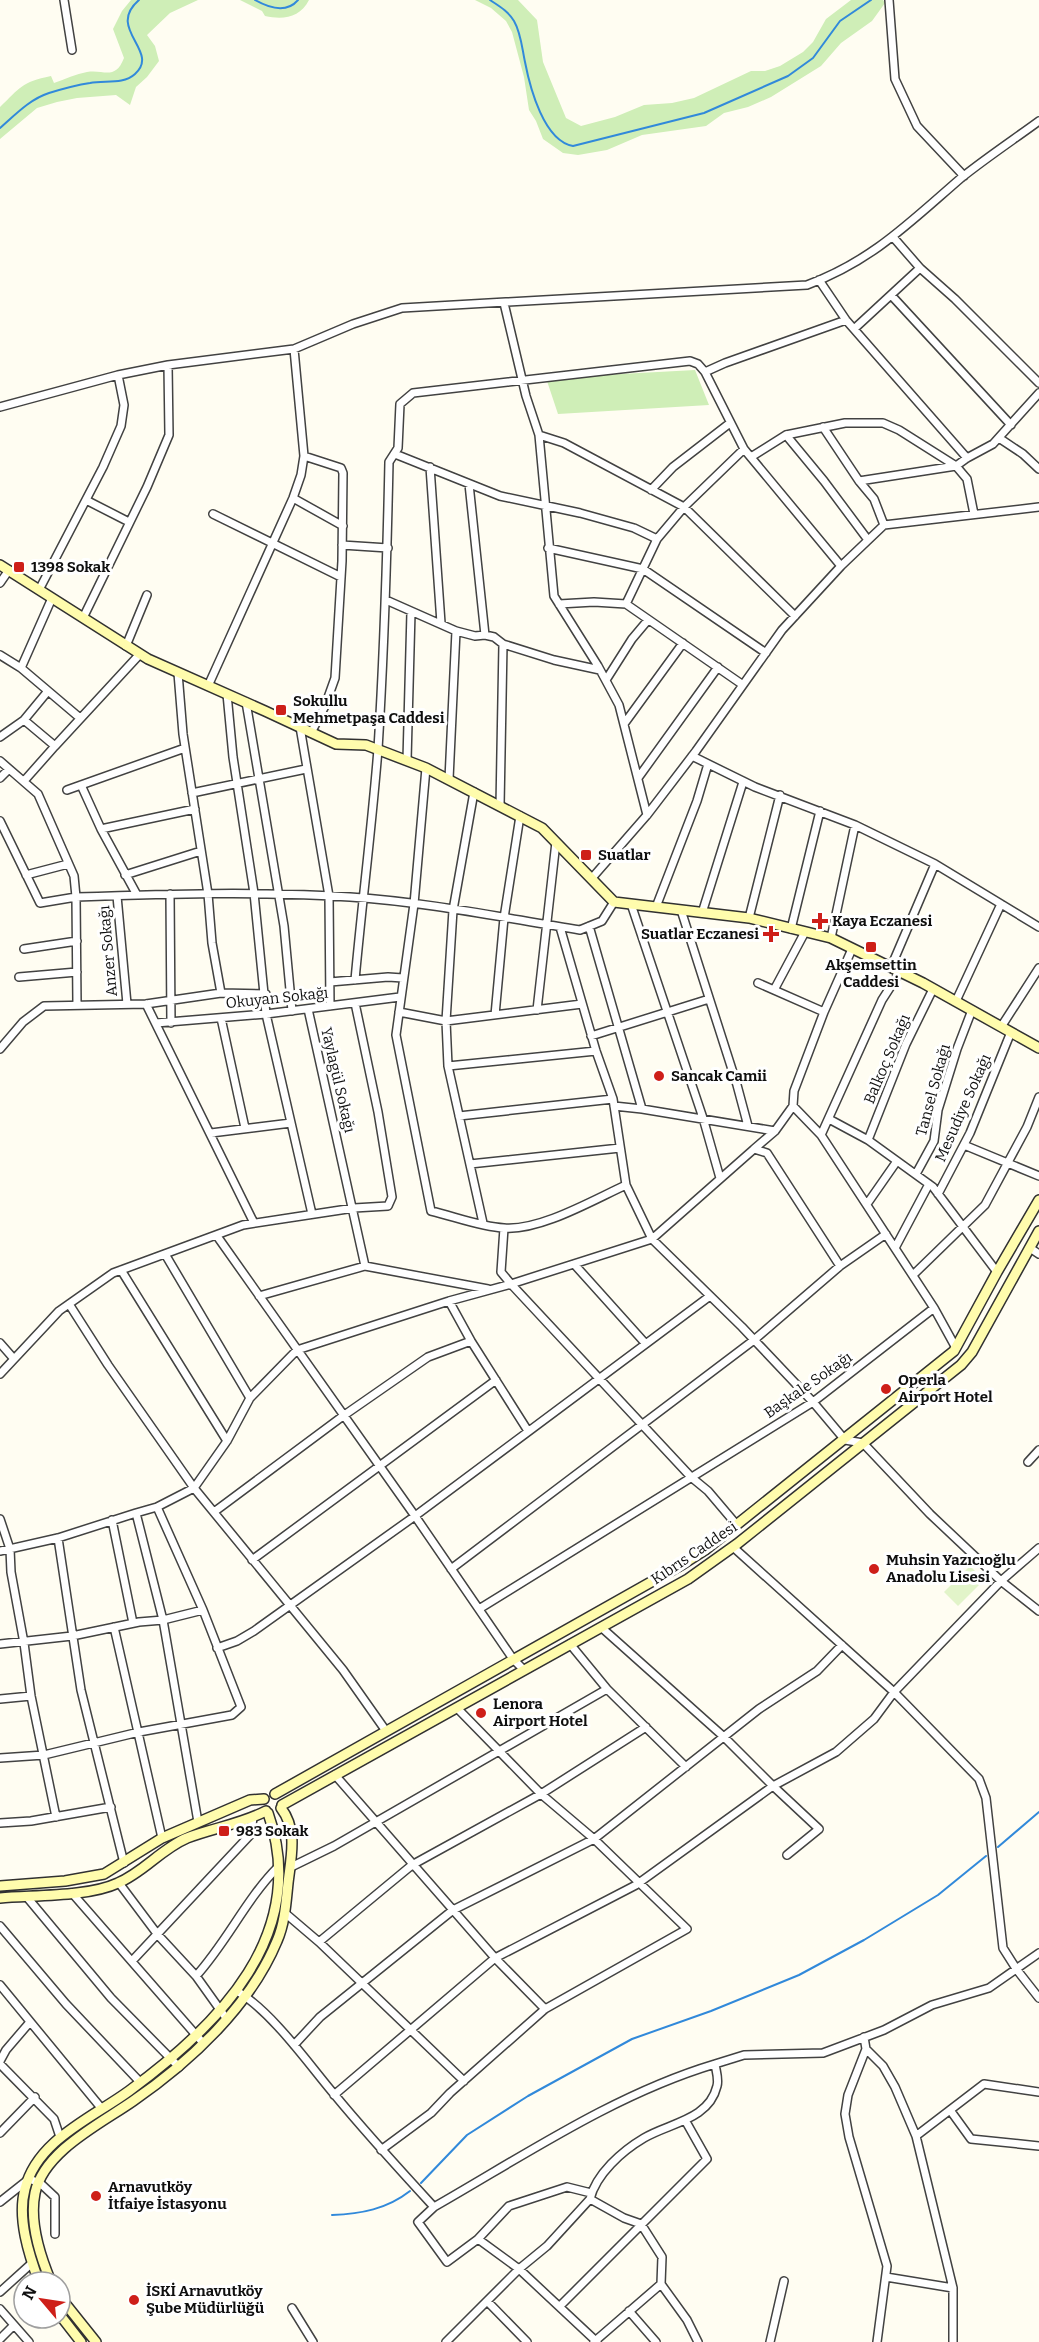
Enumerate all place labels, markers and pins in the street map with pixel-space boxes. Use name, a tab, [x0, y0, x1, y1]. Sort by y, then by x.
place label: 1398 Sokak	[31, 558, 110, 576]
marker: 1398 Sokak	[12, 560, 26, 574]
place label: Sokullu Mehmetpaşa Caddesi	[293, 692, 445, 727]
marker: Sokullu Mehmetpaşa Caddesi	[274, 703, 288, 717]
place label: Suatlar	[598, 846, 651, 864]
marker: Suatlar	[579, 848, 593, 862]
place label: Kaya Eczanesi	[832, 912, 932, 930]
marker: Kaya Eczanesi	[813, 914, 827, 928]
place label: Suatlar Eczanesi	[641, 925, 759, 943]
marker: Suatlar Eczanesi	[764, 927, 778, 941]
marker: Akşemsettin Caddesi	[864, 940, 878, 954]
place label: Akşemsettin Caddesi	[825, 956, 917, 991]
place label: Sancak Camii	[671, 1067, 767, 1085]
marker: Sancak Camii	[652, 1069, 666, 1083]
place label: Operla Airport Hotel	[898, 1371, 993, 1406]
marker: Operla Airport Hotel	[879, 1382, 893, 1396]
place label: Muhsin Yazıcıoğlu Anadolu Lisesi	[886, 1551, 1016, 1586]
marker: Muhsin Yazıcıoğlu Anadolu Lisesi	[867, 1562, 881, 1576]
place label: Lenora Airport Hotel	[493, 1695, 588, 1730]
marker: Lenora Airport Hotel	[474, 1706, 488, 1720]
place label: 983 Sokak	[236, 1822, 309, 1840]
marker: 983 Sokak	[217, 1824, 231, 1838]
place label: Arnavutköy İtfaiye İstasyonu	[108, 2178, 227, 2213]
marker: Arnavutköy İtfaiye İstasyonu	[89, 2189, 103, 2203]
place label: İSKİ Arnavutköy Şube Müdürlüğü	[146, 2282, 265, 2317]
marker: İSKİ Arnavutköy Şube Müdürlüğü	[127, 2293, 141, 2307]

